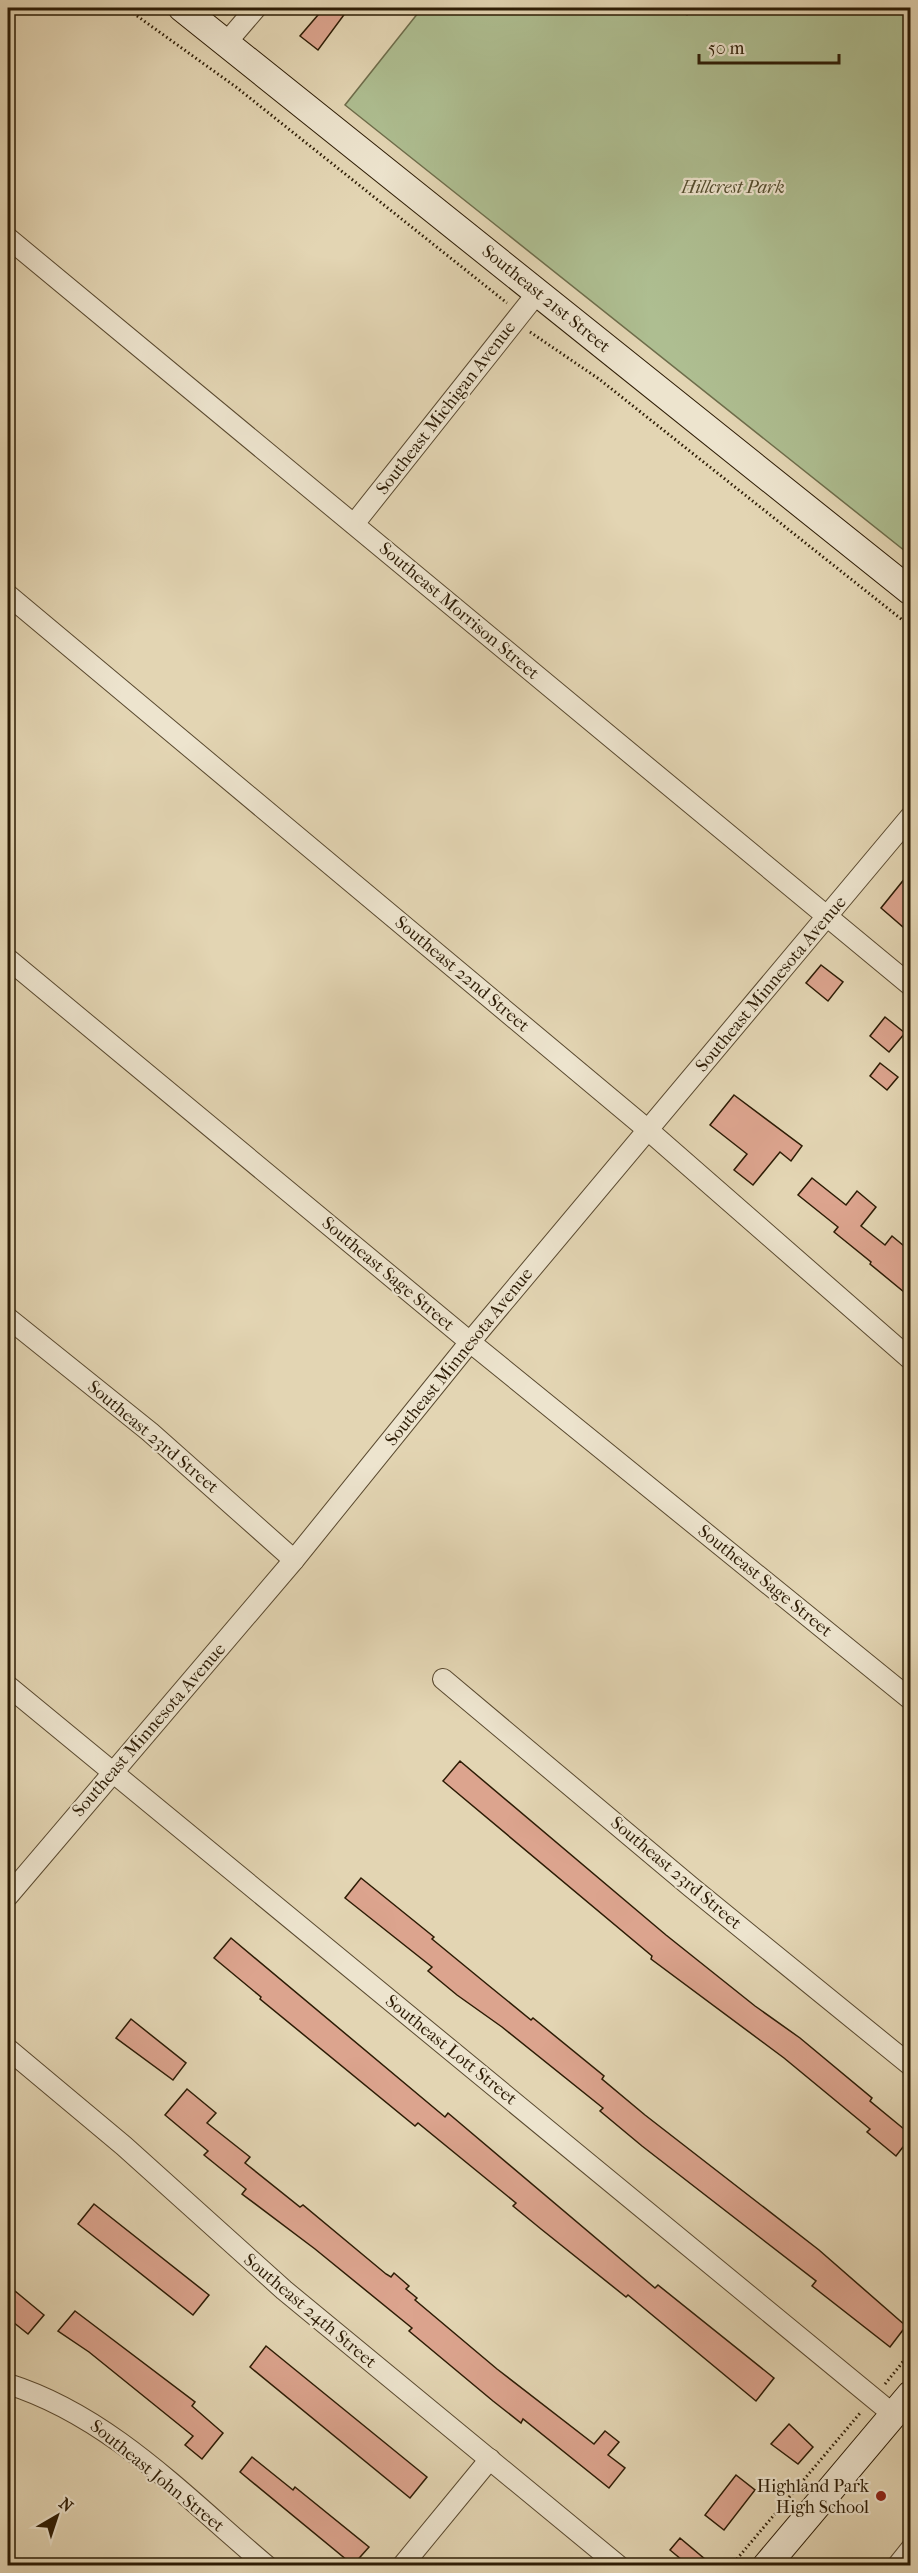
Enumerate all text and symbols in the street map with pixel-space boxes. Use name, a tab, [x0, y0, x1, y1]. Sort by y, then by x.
scale bar	[699, 27, 838, 65]
text: 50 m	[708, 38, 745, 59]
park label: Hillcrest Park	[680, 177, 785, 198]
street label: Southeast 21st Street	[478, 241, 615, 358]
street label: Southeast Michigan Avenue	[372, 317, 520, 499]
street label: Southeast Morrison Street	[375, 538, 544, 684]
street label: Southeast Minnesota Avenue	[691, 892, 851, 1076]
street label: Southeast 22nd Street	[391, 912, 534, 1037]
street label: Southeast Sage Street	[317, 1212, 459, 1336]
street label: Southeast Minnesota Avenue	[381, 1264, 537, 1450]
street label: Southeast 23rd Street	[83, 1376, 223, 1498]
street label: Southeast Sage Street	[694, 1520, 837, 1642]
street label: Southeast Minnesota Avenue	[68, 1639, 230, 1821]
street label: Southeast 23rd Street	[606, 1812, 746, 1934]
street label: Southeast Lott Street	[381, 1990, 521, 2110]
street label: Southeast 24th Street	[239, 2249, 381, 2373]
street label: Southeast John Street	[86, 2416, 229, 2537]
place label: Highland Park High School	[757, 2476, 870, 2518]
north arrow	[27, 2486, 87, 2546]
marker: Highland Park High School	[874, 2489, 888, 2503]
text: N	[55, 2494, 77, 2516]

